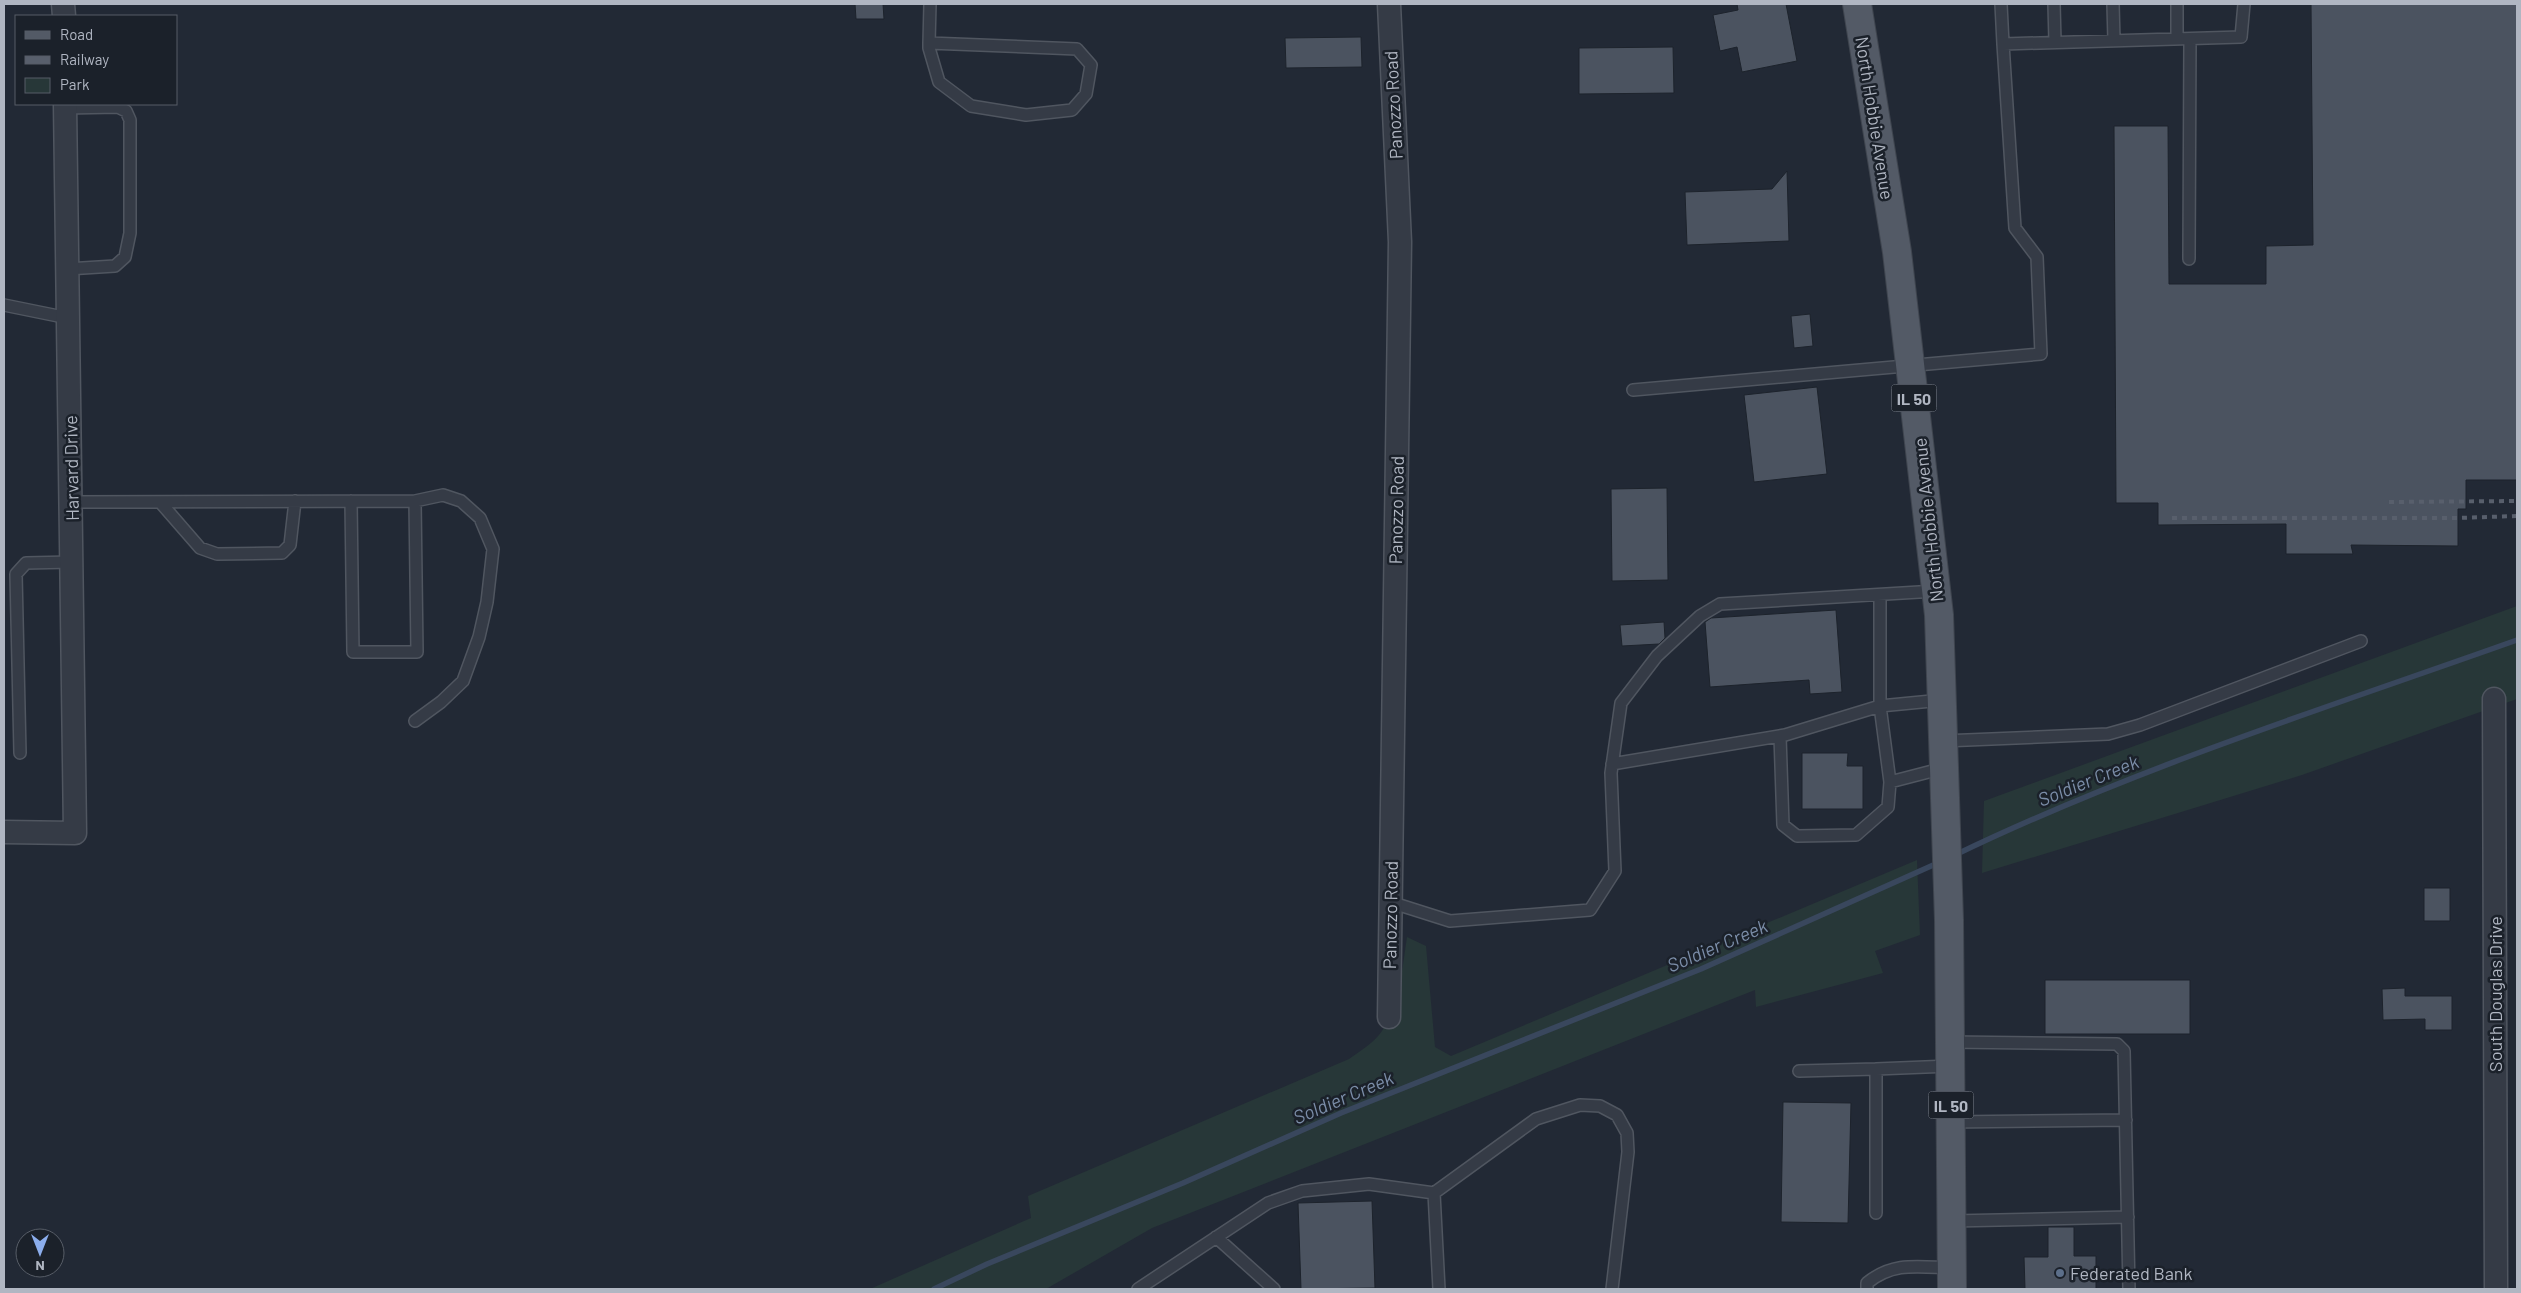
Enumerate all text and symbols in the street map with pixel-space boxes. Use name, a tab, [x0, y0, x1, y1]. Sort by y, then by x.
legend	[15, 15, 178, 105]
text: Road	[60, 25, 93, 43]
street label: North Hobbie Avenue	[1851, 35, 1899, 201]
text: Railway	[60, 50, 109, 68]
street label: Panozzo Road	[1379, 50, 1407, 160]
text: Park	[60, 75, 90, 93]
road number: IL 50	[1892, 384, 1936, 412]
street label: Harvard Drive	[59, 415, 83, 521]
street label: North Hobbie Avenue	[1908, 437, 1948, 603]
street label: Panozzo Road	[1384, 456, 1408, 564]
water label: Soldier Creek	[2034, 749, 2142, 811]
street label: Panozzo Road	[1378, 861, 1402, 969]
water label: Soldier Creek	[1663, 913, 1771, 976]
street label: South Douglas Drive	[2484, 916, 2506, 1072]
water label: Soldier Creek	[1289, 1065, 1397, 1128]
road number: IL 50	[1928, 1092, 1974, 1118]
north arrow	[15, 1228, 65, 1278]
text: N	[35, 1258, 45, 1275]
place label: Federated Bank	[2070, 1262, 2193, 1284]
marker: Federated Bank	[2054, 1267, 2066, 1279]

